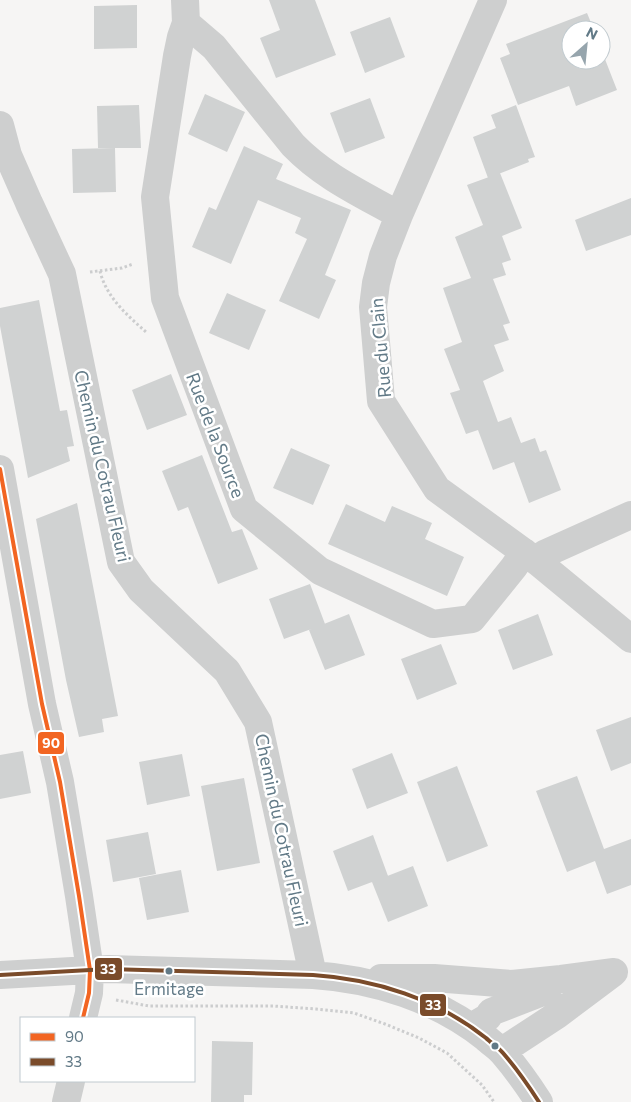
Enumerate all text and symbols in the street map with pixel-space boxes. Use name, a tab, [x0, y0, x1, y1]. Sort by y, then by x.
north arrow	[561, 20, 611, 70]
text: N	[584, 23, 601, 43]
street label: Rue du Clain	[365, 297, 395, 399]
street label: Chemin du Cotrau Fleuri	[70, 368, 136, 564]
street label: Rue de la Source	[182, 369, 250, 501]
line badge: 90	[37, 731, 65, 755]
street label: Chemin du Cotrau Fleuri	[251, 732, 313, 928]
text: 90	[42, 734, 60, 751]
line badge: 33	[94, 957, 123, 981]
text: 33	[100, 960, 116, 977]
marker: Ermitage	[164, 966, 174, 976]
place label: Ermitage	[134, 978, 204, 999]
line badge: 33	[419, 993, 447, 1017]
text: 33	[425, 996, 441, 1013]
legend	[20, 1017, 195, 1082]
text: 90	[65, 1027, 84, 1045]
unlabelled marker	[490, 1041, 500, 1051]
text: 33	[65, 1052, 82, 1070]

